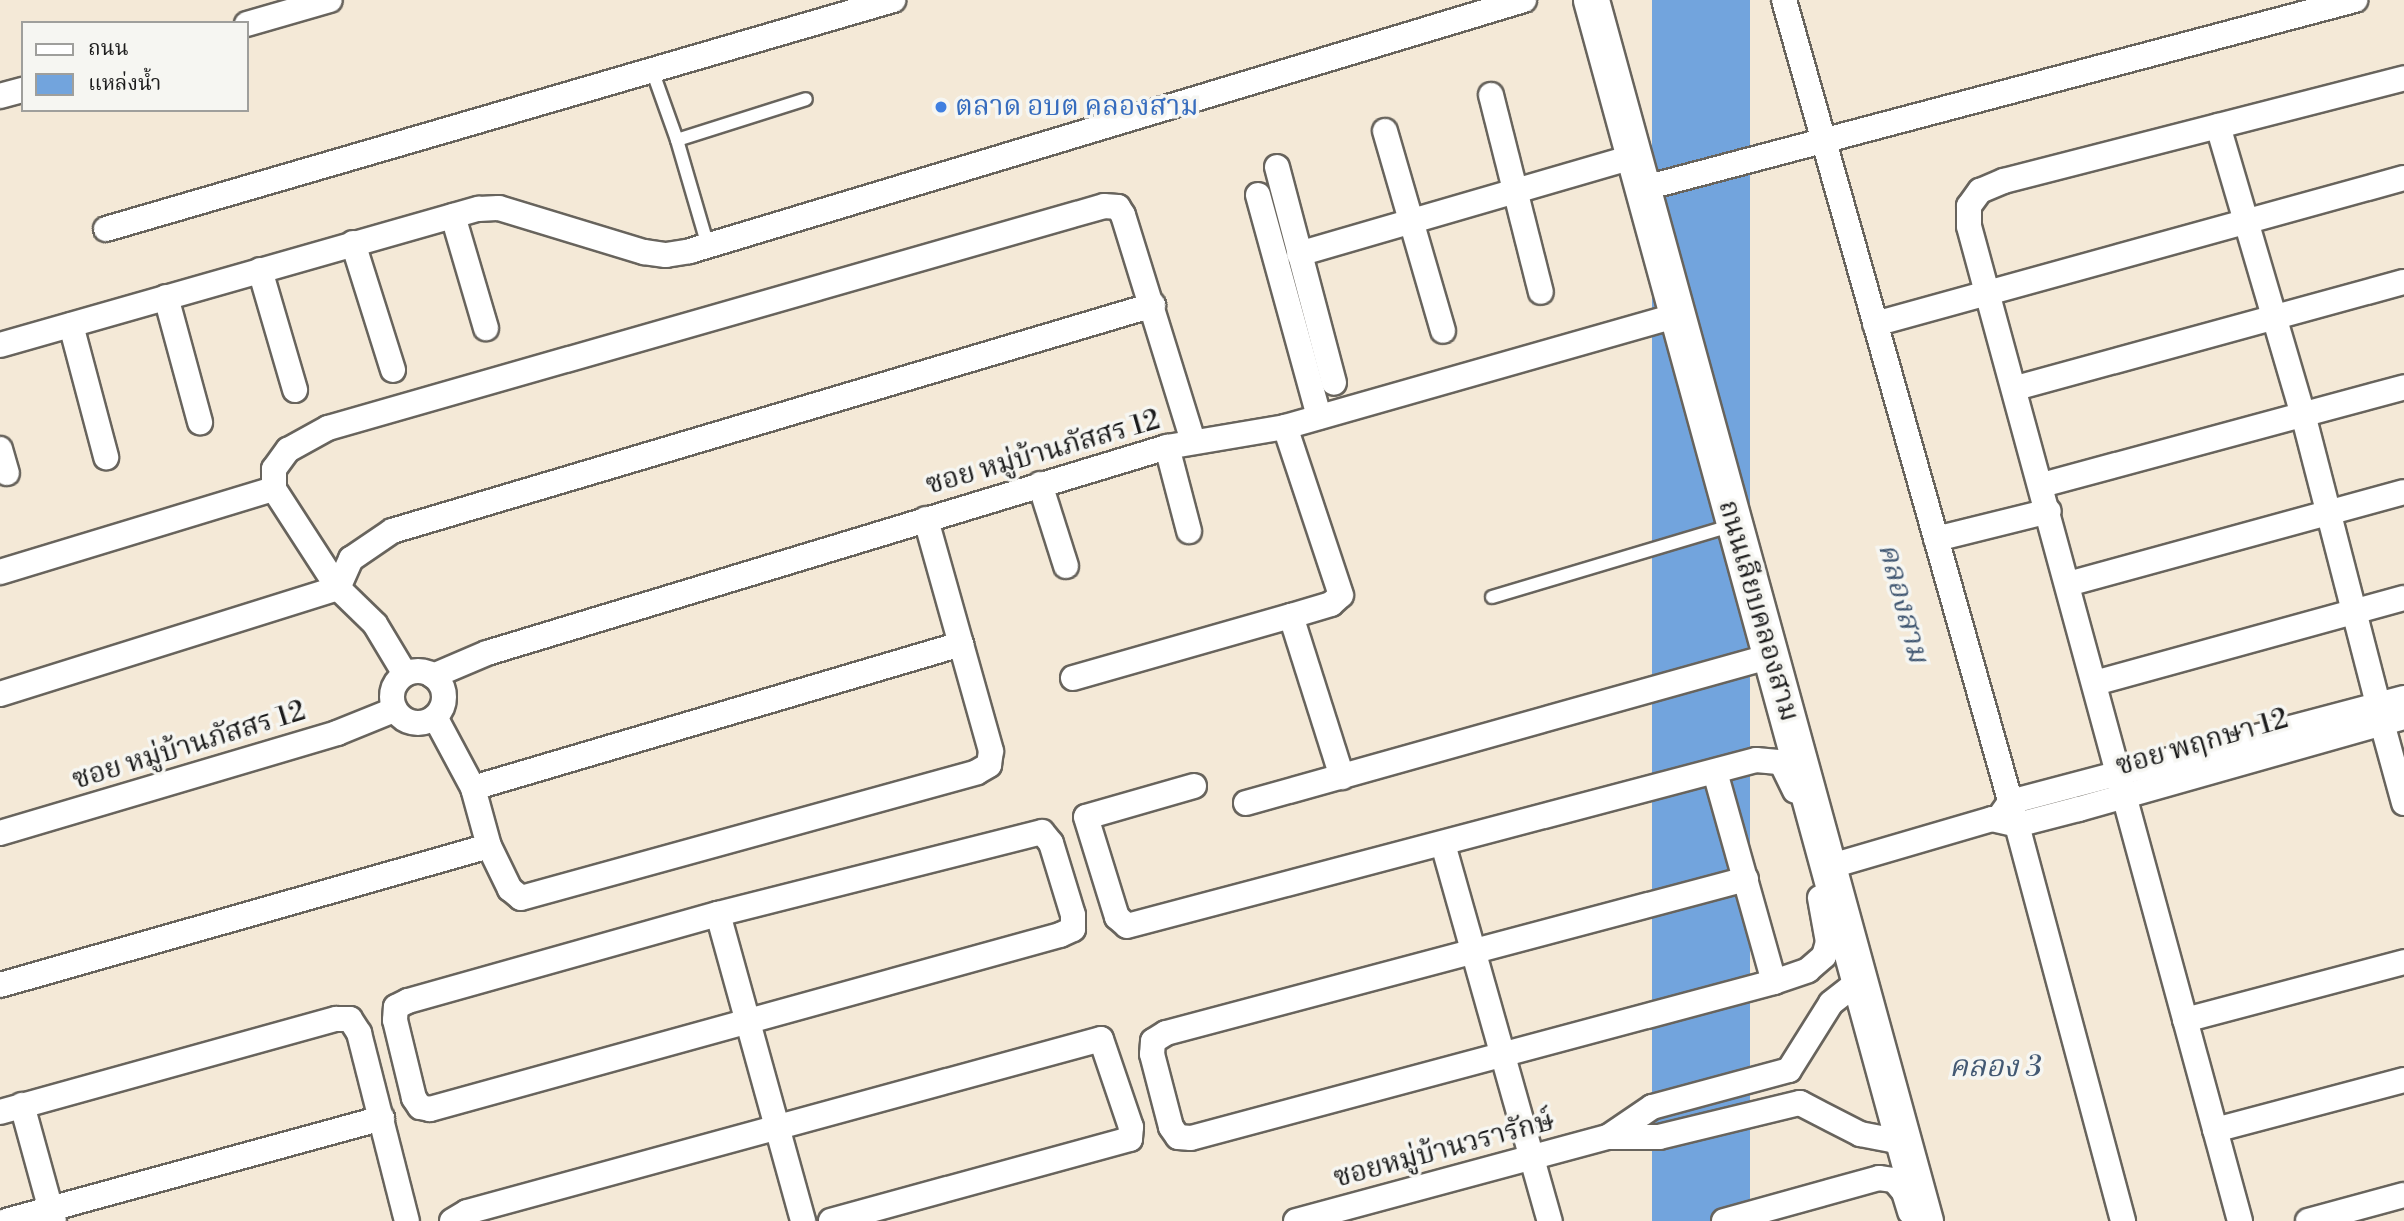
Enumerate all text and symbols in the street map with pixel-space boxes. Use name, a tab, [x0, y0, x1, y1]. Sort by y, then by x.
legend	[21, 21, 248, 112]
text: ถนน	[88, 36, 129, 62]
text: แหล่งน้ำ	[88, 71, 161, 97]
place label: ตลาด อบต คลองสาม	[955, 90, 1199, 124]
marker: ตลาด อบต คลองสาม	[933, 99, 949, 115]
street label: ซอย หมู่บ้านภัสสร 12	[922, 403, 1164, 503]
street label: ถนนเลียบคลองสาม	[1710, 496, 1806, 726]
water label: คลองสาม	[1870, 539, 1936, 667]
street label: ซอย หมู่บ้านภัสสร 12	[68, 695, 310, 797]
street label: ซอย พฤกษา 12	[2112, 702, 2292, 784]
water label: คลอง 3	[1949, 1049, 2041, 1085]
street label: ซอยหมู่บ้านวรารักษ์	[1330, 1104, 1558, 1196]

